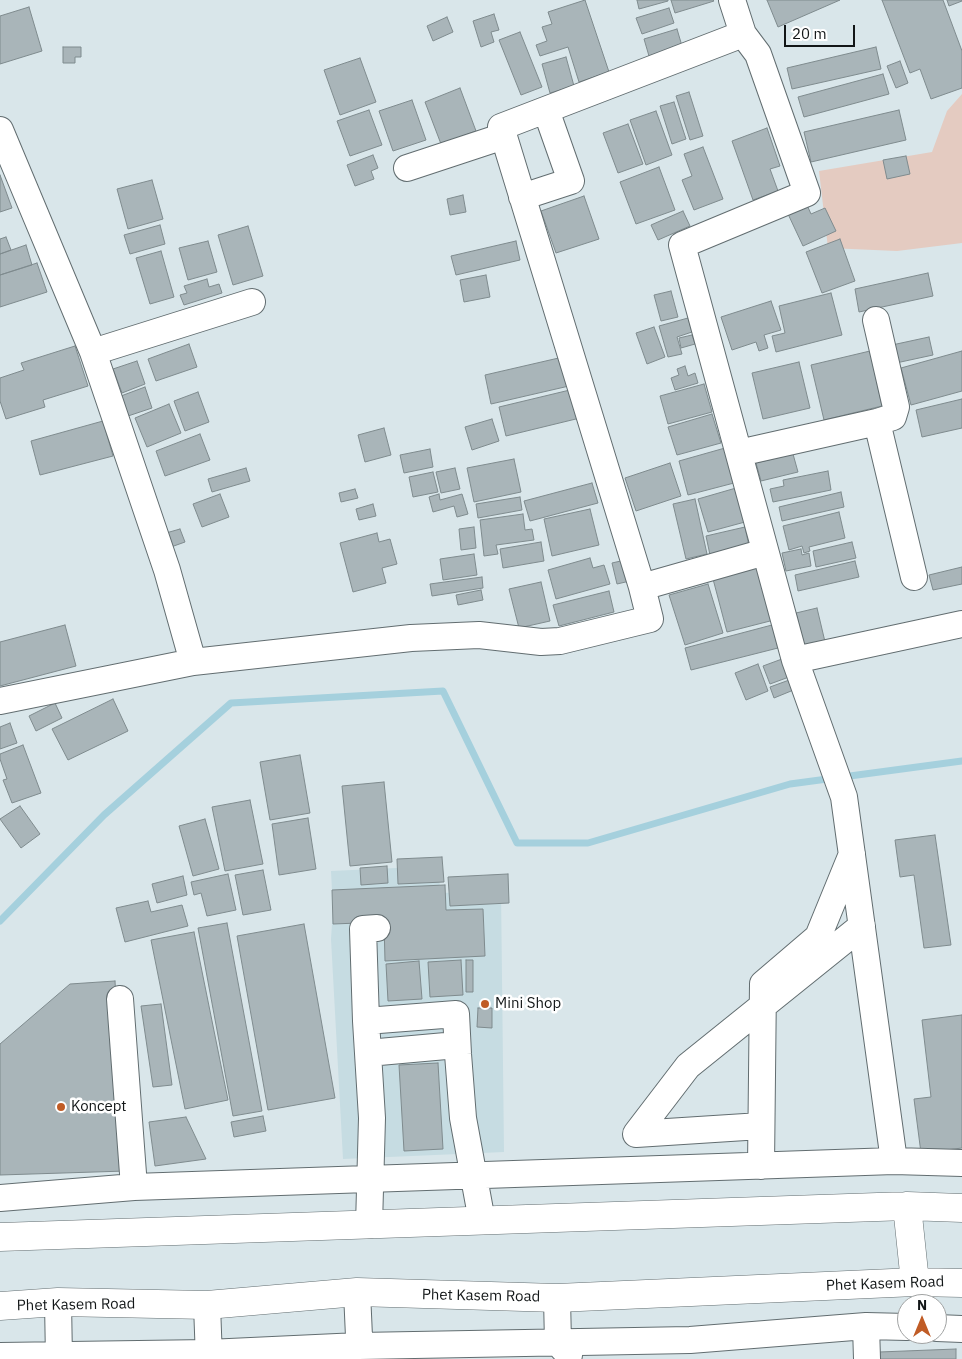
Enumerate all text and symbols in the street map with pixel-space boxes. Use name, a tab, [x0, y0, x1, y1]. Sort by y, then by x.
scale bar	[787, 15, 858, 47]
text: 20 m	[792, 24, 827, 43]
place label: Mini Shop	[495, 995, 561, 1013]
marker: Mini Shop	[479, 998, 491, 1010]
place label: Koncept	[71, 1098, 127, 1116]
marker: Koncept	[55, 1101, 67, 1113]
street label: Phet Kasem Road	[825, 1273, 945, 1295]
street label: Phet Kasem Road	[422, 1286, 540, 1306]
north arrow	[897, 1294, 947, 1344]
street label: Phet Kasem Road	[17, 1295, 135, 1315]
text: N	[917, 1296, 927, 1314]

